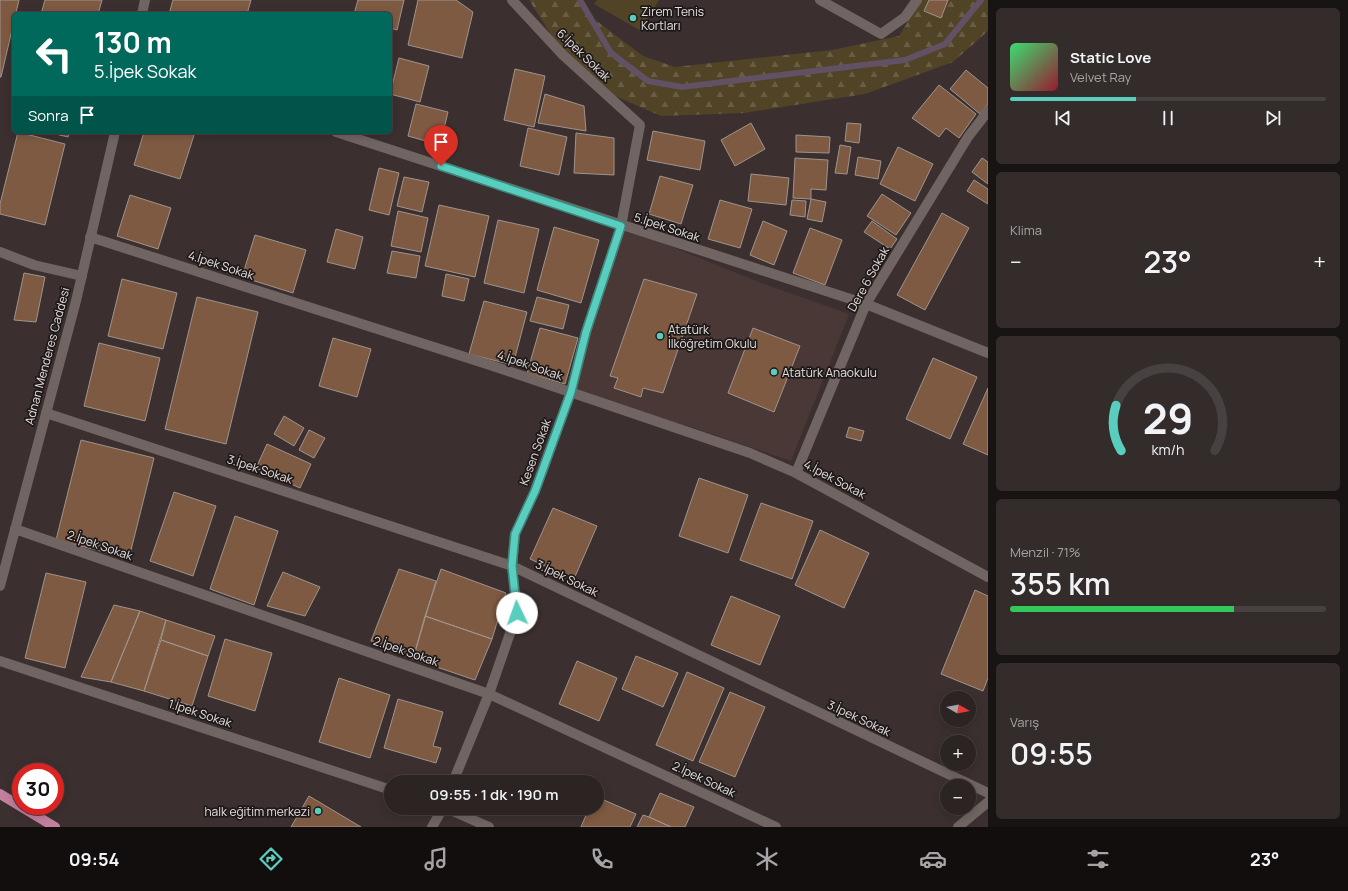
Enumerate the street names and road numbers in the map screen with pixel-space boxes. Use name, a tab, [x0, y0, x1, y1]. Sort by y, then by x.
street label: 6.İpek Sokak	[553, 25, 615, 86]
street label: 5.İpek Sokak	[632, 208, 703, 246]
street label: Dere 6 Sokak	[843, 243, 893, 314]
street label: 4.İpek Sokak	[186, 246, 257, 284]
street label: Adnan Menderes Caddesi	[20, 285, 74, 427]
street label: 4.İpek Sokak	[495, 346, 566, 384]
street label: Kesen Sokak	[515, 416, 555, 488]
street label: 3.İpek Sokak	[225, 450, 296, 488]
street label: 4.İpek Sokak	[801, 455, 870, 503]
street label: 2.İpek Sokak	[65, 526, 136, 564]
street label: 3.İpek Sokak	[533, 555, 602, 601]
street label: 2.İpek Sokak	[371, 632, 442, 670]
street label: 1.İpek Sokak	[166, 695, 235, 732]
street label: 3.İpek Sokak	[825, 696, 894, 741]
street label: 2.İpek Sokak	[669, 757, 739, 802]

